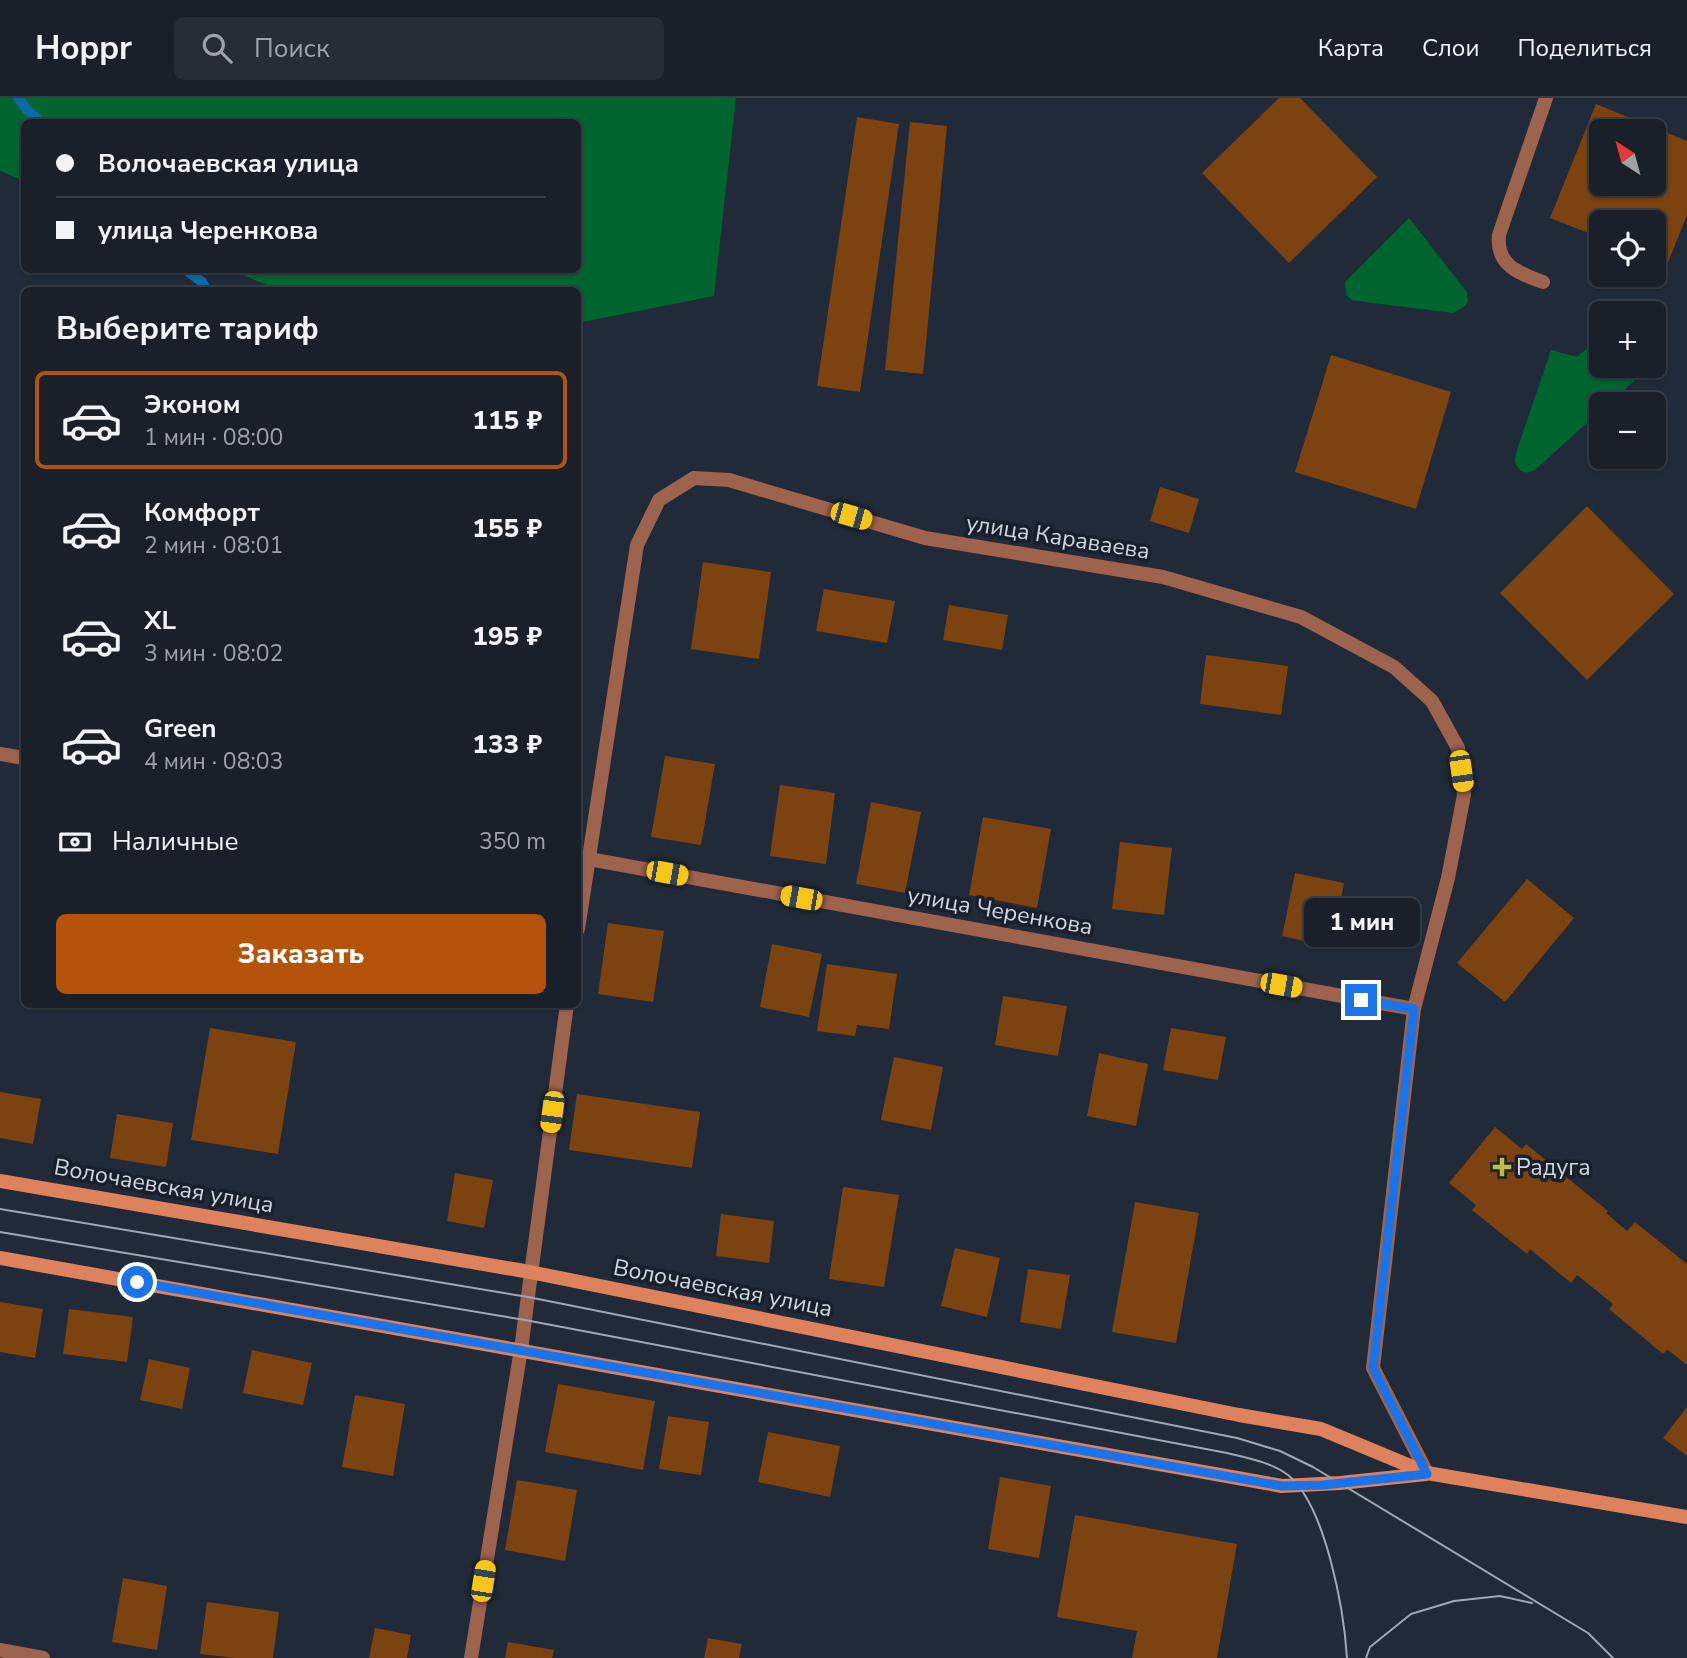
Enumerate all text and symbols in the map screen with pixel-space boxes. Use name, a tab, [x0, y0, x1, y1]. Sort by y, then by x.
search box	[174, 17, 664, 80]
text: Hoppr	[35, 26, 132, 71]
icon: search	[198, 29, 236, 67]
text: Поиск	[254, 31, 330, 66]
text: Карта	[1318, 32, 1384, 64]
text: Слои	[1422, 32, 1479, 64]
text: Поделиться	[1517, 32, 1652, 64]
north arrow	[1589, 119, 1666, 196]
map controls	[1589, 119, 1666, 469]
text: Волочаевская улица	[98, 146, 359, 181]
button: locate	[1589, 210, 1666, 287]
text: улица Черенкова	[98, 213, 318, 248]
button: +	[1589, 301, 1666, 378]
text: Выберите тариф	[56, 307, 319, 350]
text: Эконом	[144, 387, 241, 422]
icon: car	[60, 389, 123, 452]
button: −	[1589, 392, 1666, 469]
text: 115 ₽	[472, 403, 542, 438]
text: 1 мин · 08:00	[144, 422, 283, 453]
text: Комфорт	[144, 495, 260, 530]
icon: car	[60, 497, 123, 560]
car	[828, 500, 875, 532]
street label: улица Караваева	[964, 507, 1152, 567]
text: 155 ₽	[472, 511, 542, 546]
text: 2 мин · 08:01	[144, 530, 283, 561]
text: XL	[144, 603, 176, 638]
icon: car	[60, 605, 123, 668]
text: 195 ₽	[472, 619, 542, 654]
text: 3 мин · 08:02	[144, 638, 283, 669]
text: Green	[144, 711, 217, 746]
icon: car	[60, 713, 123, 776]
text: 133 ₽	[472, 727, 542, 762]
text: 4 мин · 08:03	[144, 746, 283, 777]
car	[1448, 749, 1475, 793]
icon: cash	[56, 823, 94, 861]
text: Наличные	[112, 824, 239, 859]
text: 350 m	[479, 826, 546, 857]
car	[645, 859, 690, 887]
street label: улица Черенкова	[905, 879, 1095, 943]
car	[779, 884, 824, 912]
callout: 1 мин	[1303, 898, 1419, 948]
text: 1 мин	[1330, 907, 1394, 938]
button: Заказать	[56, 914, 546, 994]
car	[1259, 971, 1304, 999]
route end	[1345, 984, 1377, 1016]
car	[539, 1090, 566, 1134]
street label: Волочаевская улица	[52, 1151, 276, 1221]
place label: Радуга	[1516, 1152, 1591, 1183]
marker: Радуга	[1494, 1159, 1510, 1175]
street label: Волочаевская улица	[611, 1252, 835, 1324]
route start	[121, 1266, 153, 1298]
car	[470, 1559, 497, 1603]

